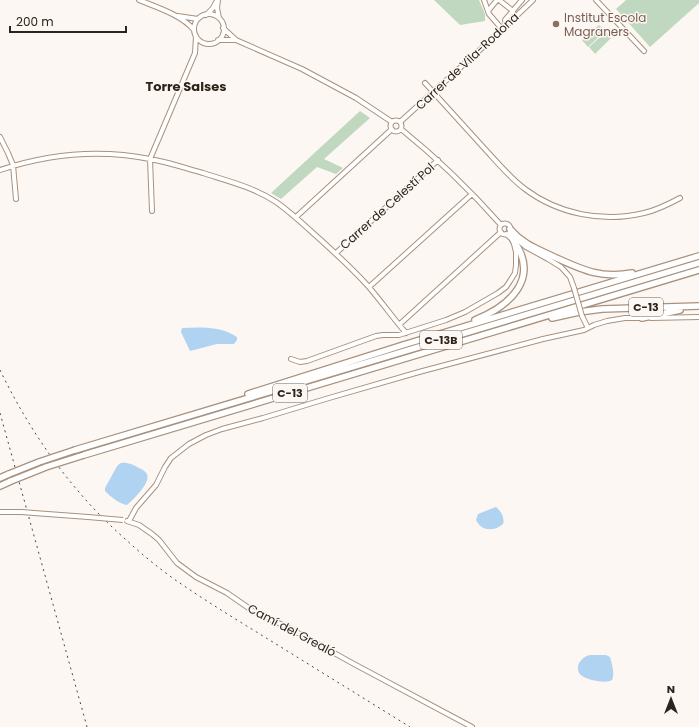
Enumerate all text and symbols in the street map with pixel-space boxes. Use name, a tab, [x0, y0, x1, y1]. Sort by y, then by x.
scale bar	[10, 8, 126, 34]
street label: Carrer de Vila-Rodona	[412, 9, 522, 113]
place label: Institut Escola Magraners	[564, 9, 646, 40]
text: 200 m	[16, 13, 54, 30]
marker: Institut Escola Magraners	[551, 19, 561, 29]
district label: Torre Salses	[145, 77, 227, 96]
street label: Carrer de Celestí Pol	[336, 159, 438, 253]
road number: C-13	[629, 298, 663, 316]
road number: C-13B	[420, 331, 462, 349]
road number: C-13	[273, 384, 307, 402]
street label: Camí del Grealó	[245, 600, 339, 661]
north arrow	[651, 679, 691, 719]
text: N	[667, 681, 675, 697]

